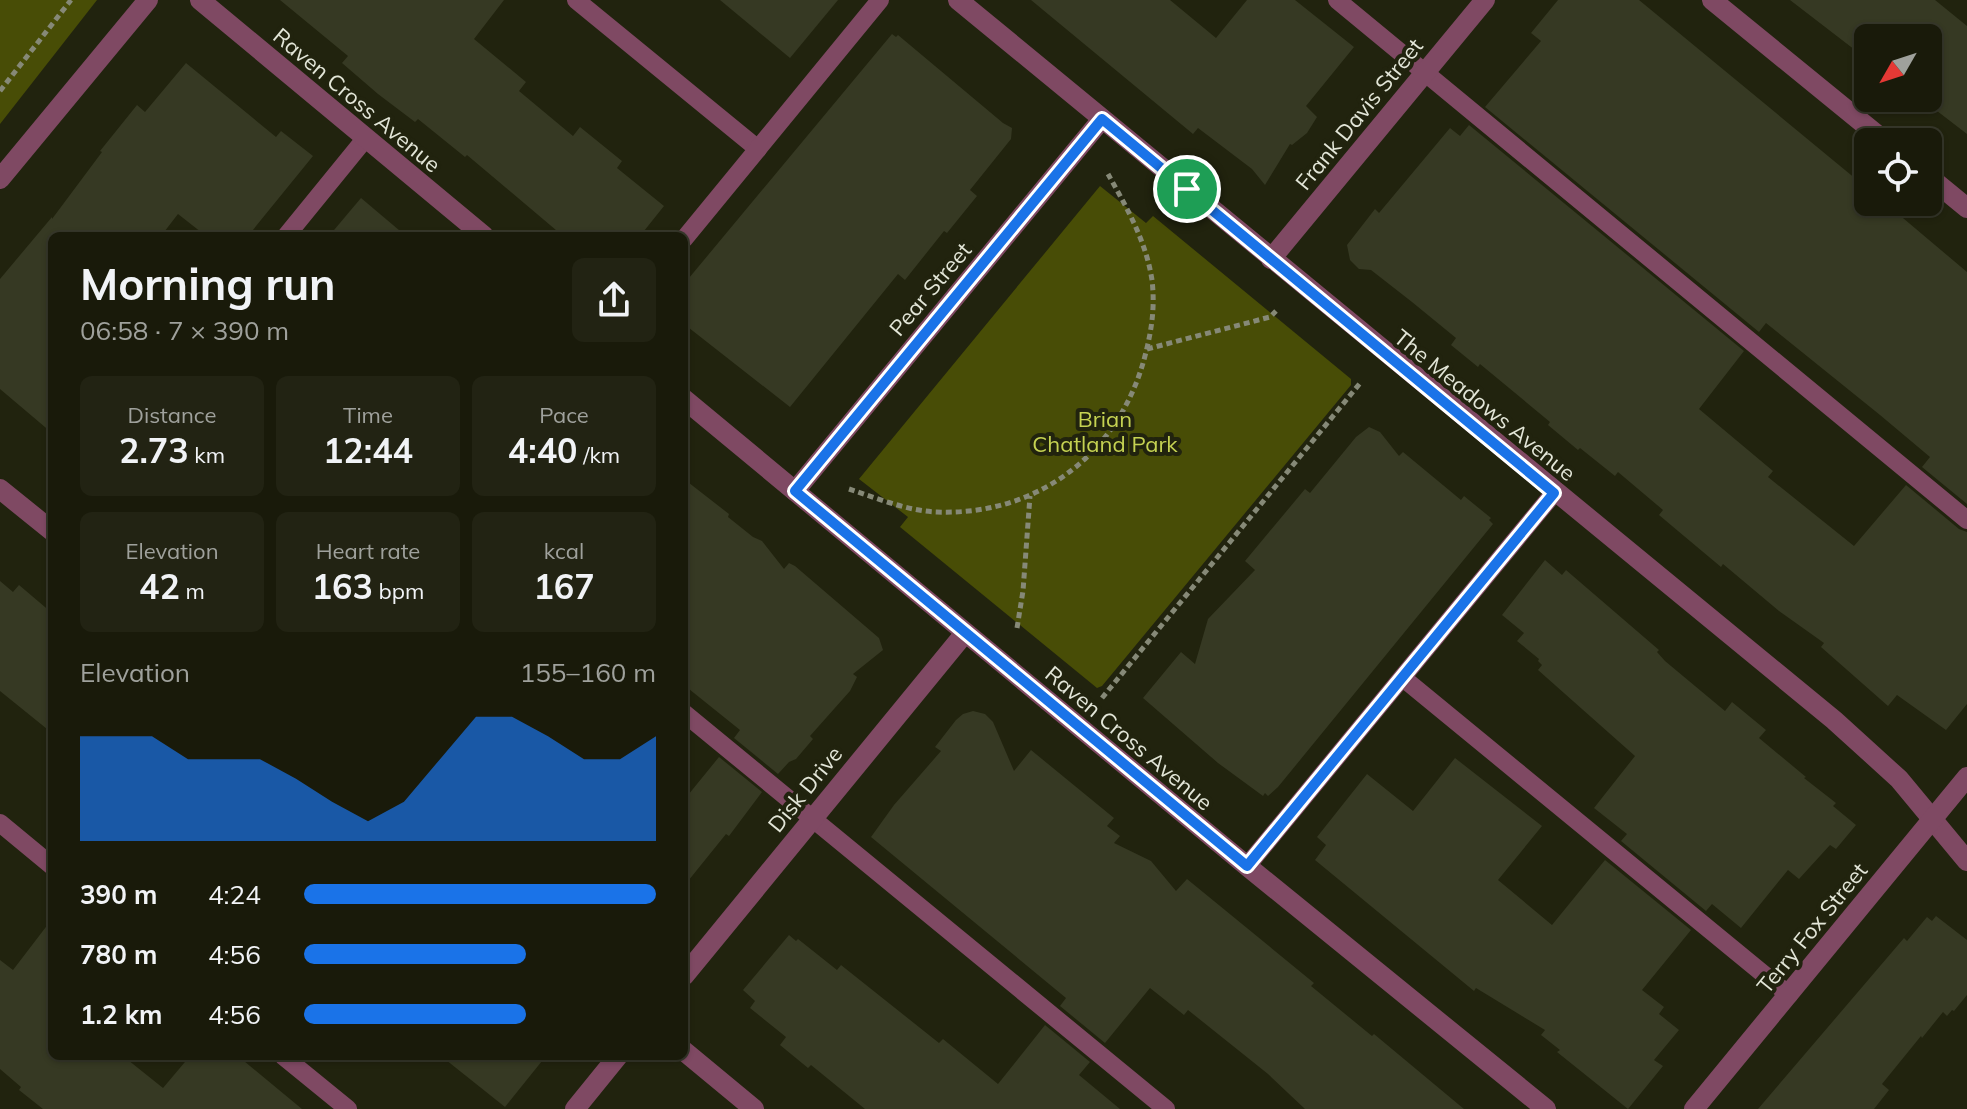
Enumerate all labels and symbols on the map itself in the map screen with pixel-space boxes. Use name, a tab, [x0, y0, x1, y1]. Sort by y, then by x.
street label: Raven Cross Avenue	[268, 22, 446, 178]
north arrow	[1854, 24, 1942, 112]
street label: Frank Davis Street	[1289, 32, 1429, 196]
pin	[1153, 155, 1221, 223]
street label: Pear Street	[883, 236, 977, 342]
street label: The Meadows Avenue	[1388, 323, 1582, 487]
park label: Brian Chatland Park	[1032, 405, 1178, 458]
street label: Raven Cross Avenue	[1040, 660, 1218, 816]
street label: Disk Drive	[762, 740, 848, 838]
street label: Terry Fox Street	[1751, 857, 1873, 999]

